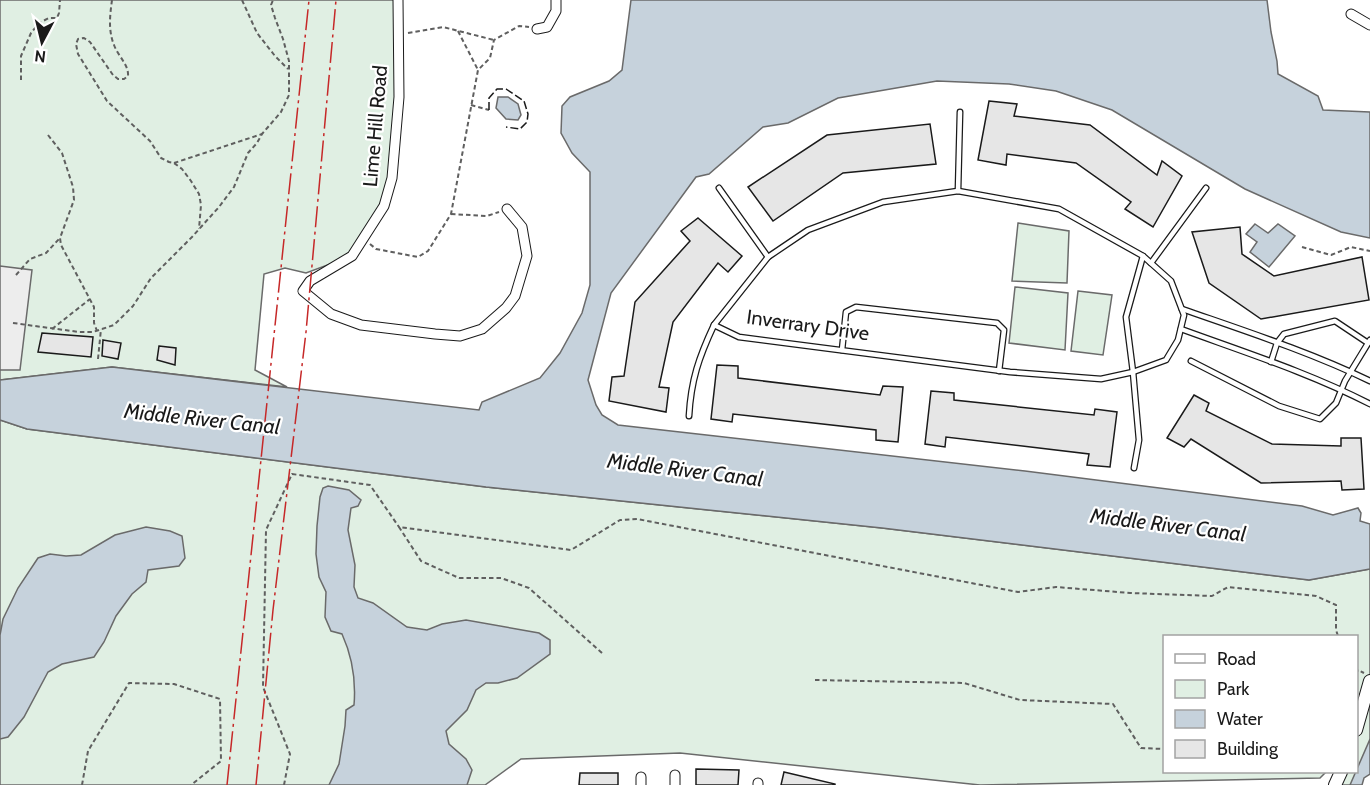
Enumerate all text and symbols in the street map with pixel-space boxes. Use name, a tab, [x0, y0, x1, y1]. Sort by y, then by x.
north arrow	[12, 12, 72, 72]
text: N	[33, 46, 47, 67]
street label: Lime Hill Road	[358, 64, 392, 188]
street label: Inverrary Drive	[745, 305, 871, 345]
water label: Middle River Canal	[122, 398, 281, 439]
water label: Middle River Canal	[605, 447, 764, 491]
water label: Middle River Canal	[1088, 502, 1247, 546]
legend	[1163, 635, 1358, 773]
text: Road	[1217, 648, 1256, 670]
text: Park	[1217, 678, 1250, 700]
text: Water	[1217, 708, 1263, 730]
text: Building	[1217, 738, 1279, 760]

